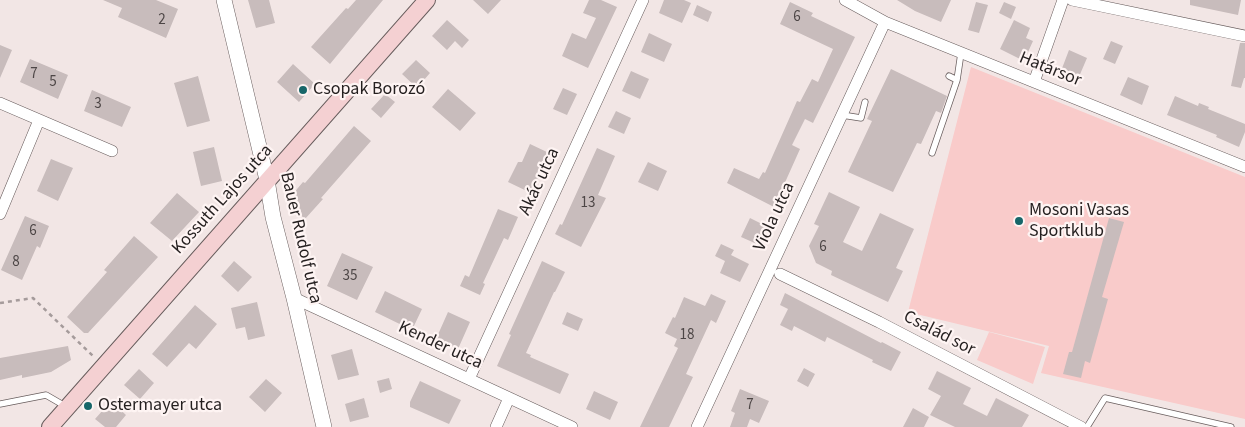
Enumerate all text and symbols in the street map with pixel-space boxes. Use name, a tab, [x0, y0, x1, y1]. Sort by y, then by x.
house number: 6	[793, 9, 801, 27]
house number: 2	[158, 12, 166, 30]
street label: Határsor	[1016, 48, 1084, 92]
house number: 7	[30, 66, 38, 84]
house number: 5	[49, 74, 57, 92]
place label: Csopak Borozó	[313, 79, 425, 101]
marker: Csopak Borozó	[297, 84, 309, 96]
house number: 3	[94, 96, 102, 114]
street label: Kossuth Lajos utca	[168, 141, 278, 259]
street label: Akác utca	[515, 145, 565, 219]
street label: Bauer Rudolf utca	[274, 170, 326, 306]
street label: Viola utca	[750, 179, 800, 255]
house number: 13	[581, 195, 595, 213]
place label: Mosoni Vasas Sportklub	[1029, 200, 1129, 242]
marker: Mosoni Vasas Sportklub	[1013, 215, 1025, 227]
house number: 6	[29, 223, 37, 241]
house number: 6	[819, 239, 827, 257]
house number: 8	[12, 254, 20, 272]
house number: 35	[343, 268, 357, 286]
street label: Család sor	[899, 307, 979, 361]
street label: Kender utca	[394, 317, 486, 375]
house number: 18	[680, 327, 694, 345]
place label: Ostermayer utca	[98, 395, 222, 417]
house number: 7	[746, 397, 754, 415]
marker: Ostermayer utca	[82, 400, 94, 412]

